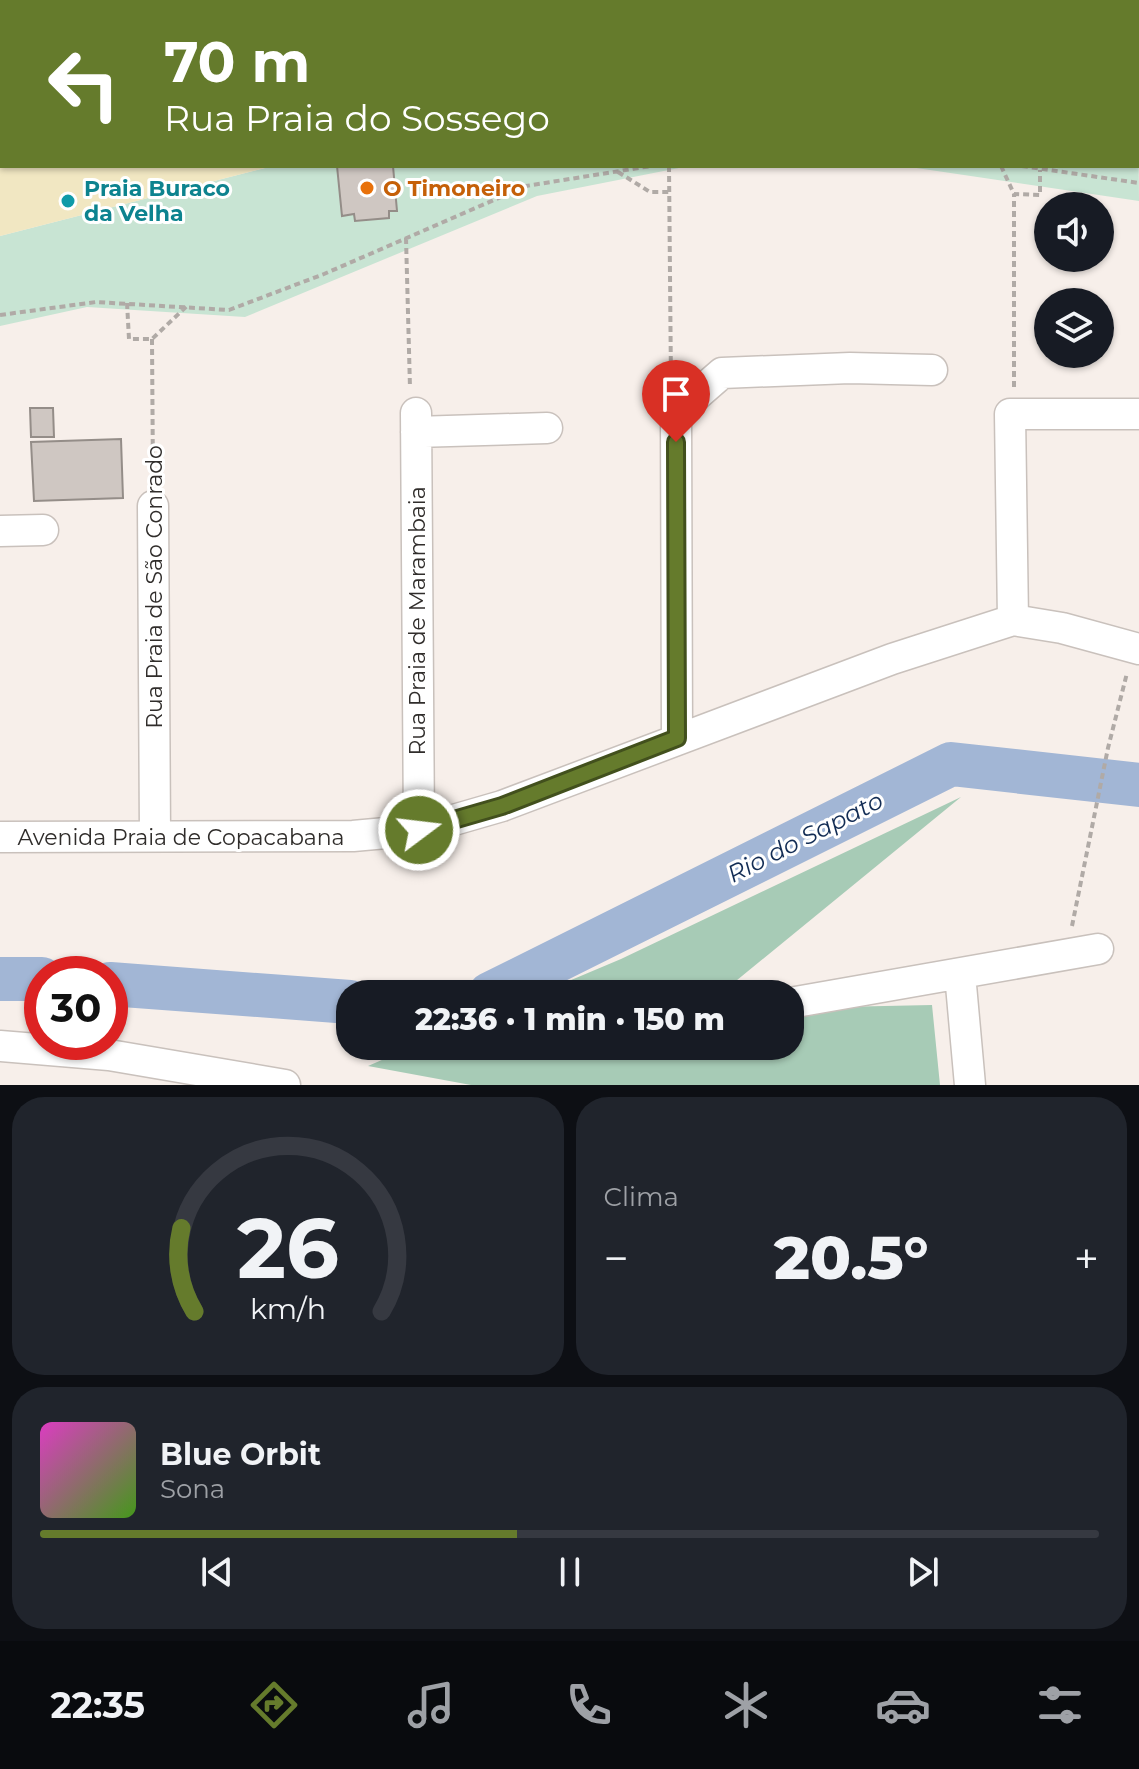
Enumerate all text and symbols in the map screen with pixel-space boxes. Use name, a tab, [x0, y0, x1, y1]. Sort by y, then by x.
text: 70 m	[164, 28, 310, 96]
icon: left	[32, 32, 136, 136]
text: Rua Praia do Sossego	[164, 96, 550, 140]
place label: Praia Buraco da Velha	[84, 175, 230, 227]
place label: O Timoneiro	[383, 175, 525, 202]
marker: O Timoneiro	[358, 179, 376, 197]
marker: Praia Buraco da Velha	[59, 192, 77, 210]
map controls	[1034, 192, 1114, 368]
button: sound	[1034, 192, 1114, 272]
button: layers	[1034, 288, 1114, 368]
pin	[642, 360, 710, 442]
icon: arrive	[654, 372, 698, 416]
street label: Rua Praia de São Conrado	[141, 445, 168, 729]
street label: Rua Praia de Marambaia	[404, 486, 431, 756]
water label: Rio do Sapato	[722, 785, 888, 889]
position arrow	[377, 788, 461, 872]
street label: Avenida Praia de Copacabana	[17, 824, 345, 851]
speed limit sign: 30	[24, 956, 128, 1060]
text: 22:36 · 1 min · 150 m	[415, 1001, 725, 1038]
text: Clima	[604, 1181, 679, 1213]
text: 26	[237, 1197, 339, 1299]
text: 20.5°	[774, 1221, 928, 1294]
text: −	[604, 1231, 629, 1285]
text: +	[1074, 1231, 1099, 1285]
text: km/h	[250, 1291, 326, 1326]
text: Blue Orbit	[160, 1436, 321, 1473]
text: Sona	[160, 1473, 225, 1505]
icon: previous	[195, 1550, 239, 1594]
icon: pause	[548, 1550, 592, 1594]
icon: next	[901, 1550, 945, 1594]
icon: directions	[246, 1677, 302, 1733]
icon: music	[403, 1677, 459, 1733]
icon: phone	[561, 1677, 617, 1733]
icon: climate	[718, 1677, 774, 1733]
icon: car	[875, 1677, 931, 1733]
icon: filters	[1032, 1677, 1088, 1733]
text: 22:35	[51, 1683, 145, 1727]

